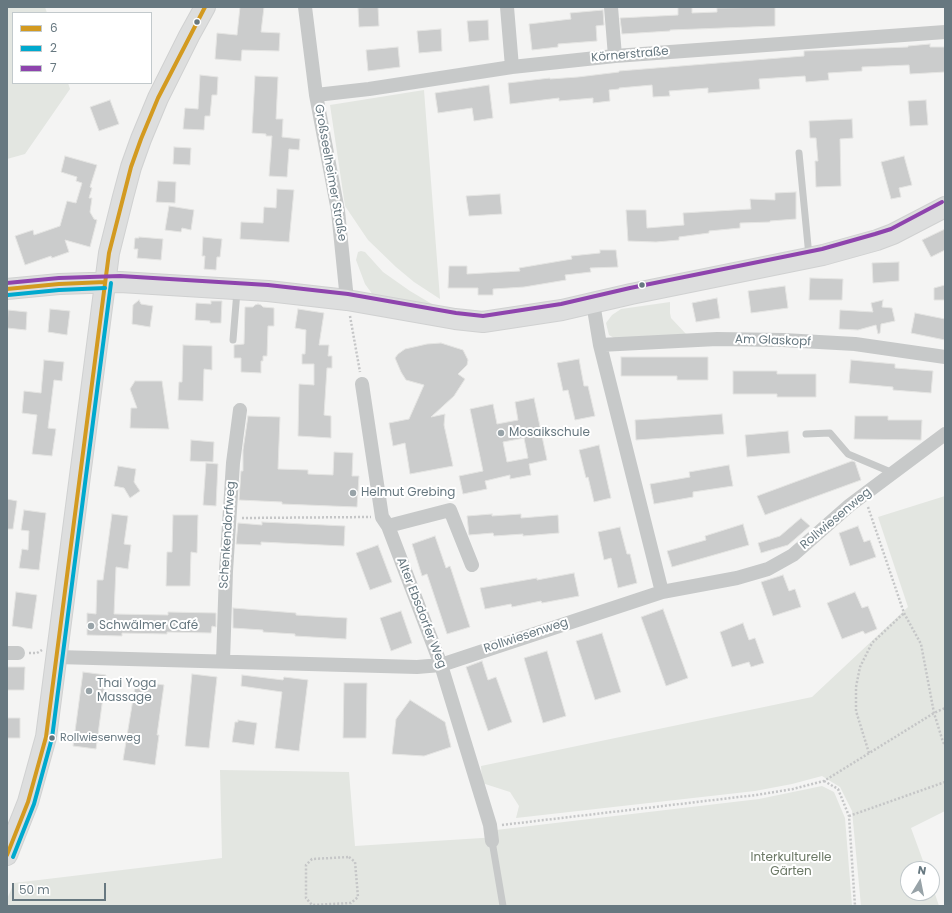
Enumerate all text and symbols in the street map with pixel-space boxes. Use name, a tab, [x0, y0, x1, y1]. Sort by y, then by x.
legend	[12, 12, 152, 84]
unlabelled marker	[192, 17, 202, 27]
text: 6	[50, 19, 58, 36]
text: 2	[50, 39, 57, 56]
street label: Körnerstraße	[591, 44, 669, 66]
text: 7	[50, 59, 57, 76]
street label: Großseelheimer Straße	[311, 103, 349, 243]
unlabelled marker	[637, 280, 647, 290]
street label: Am Glaskopf	[735, 332, 811, 350]
place label: Mosaikschule	[509, 426, 590, 440]
marker: Mosaikschule	[496, 428, 506, 438]
street label: Schenkendorfweg	[217, 481, 239, 589]
street label: Rollwiesenweg	[798, 485, 874, 553]
place label: Helmut Grebing	[361, 486, 455, 500]
marker: Helmut Grebing	[348, 488, 358, 498]
street label: Alter Ebsdorfer Weg	[393, 555, 449, 671]
street label: Rollwiesenweg	[482, 616, 570, 656]
place label: Schwälmer Café	[99, 619, 198, 633]
marker: Schwälmer Café	[86, 621, 96, 631]
place label: Thai Yoga Massage	[97, 677, 156, 705]
marker: Thai Yoga Massage	[84, 686, 94, 696]
place label: Rollwiesenweg	[60, 731, 141, 745]
marker: Rollwiesenweg	[47, 733, 57, 743]
park label: Interkulturelle Gärten	[750, 851, 832, 879]
north arrow	[900, 861, 940, 901]
text: N	[916, 862, 927, 879]
scale bar	[14, 875, 108, 901]
text: 50 m	[19, 881, 50, 898]

